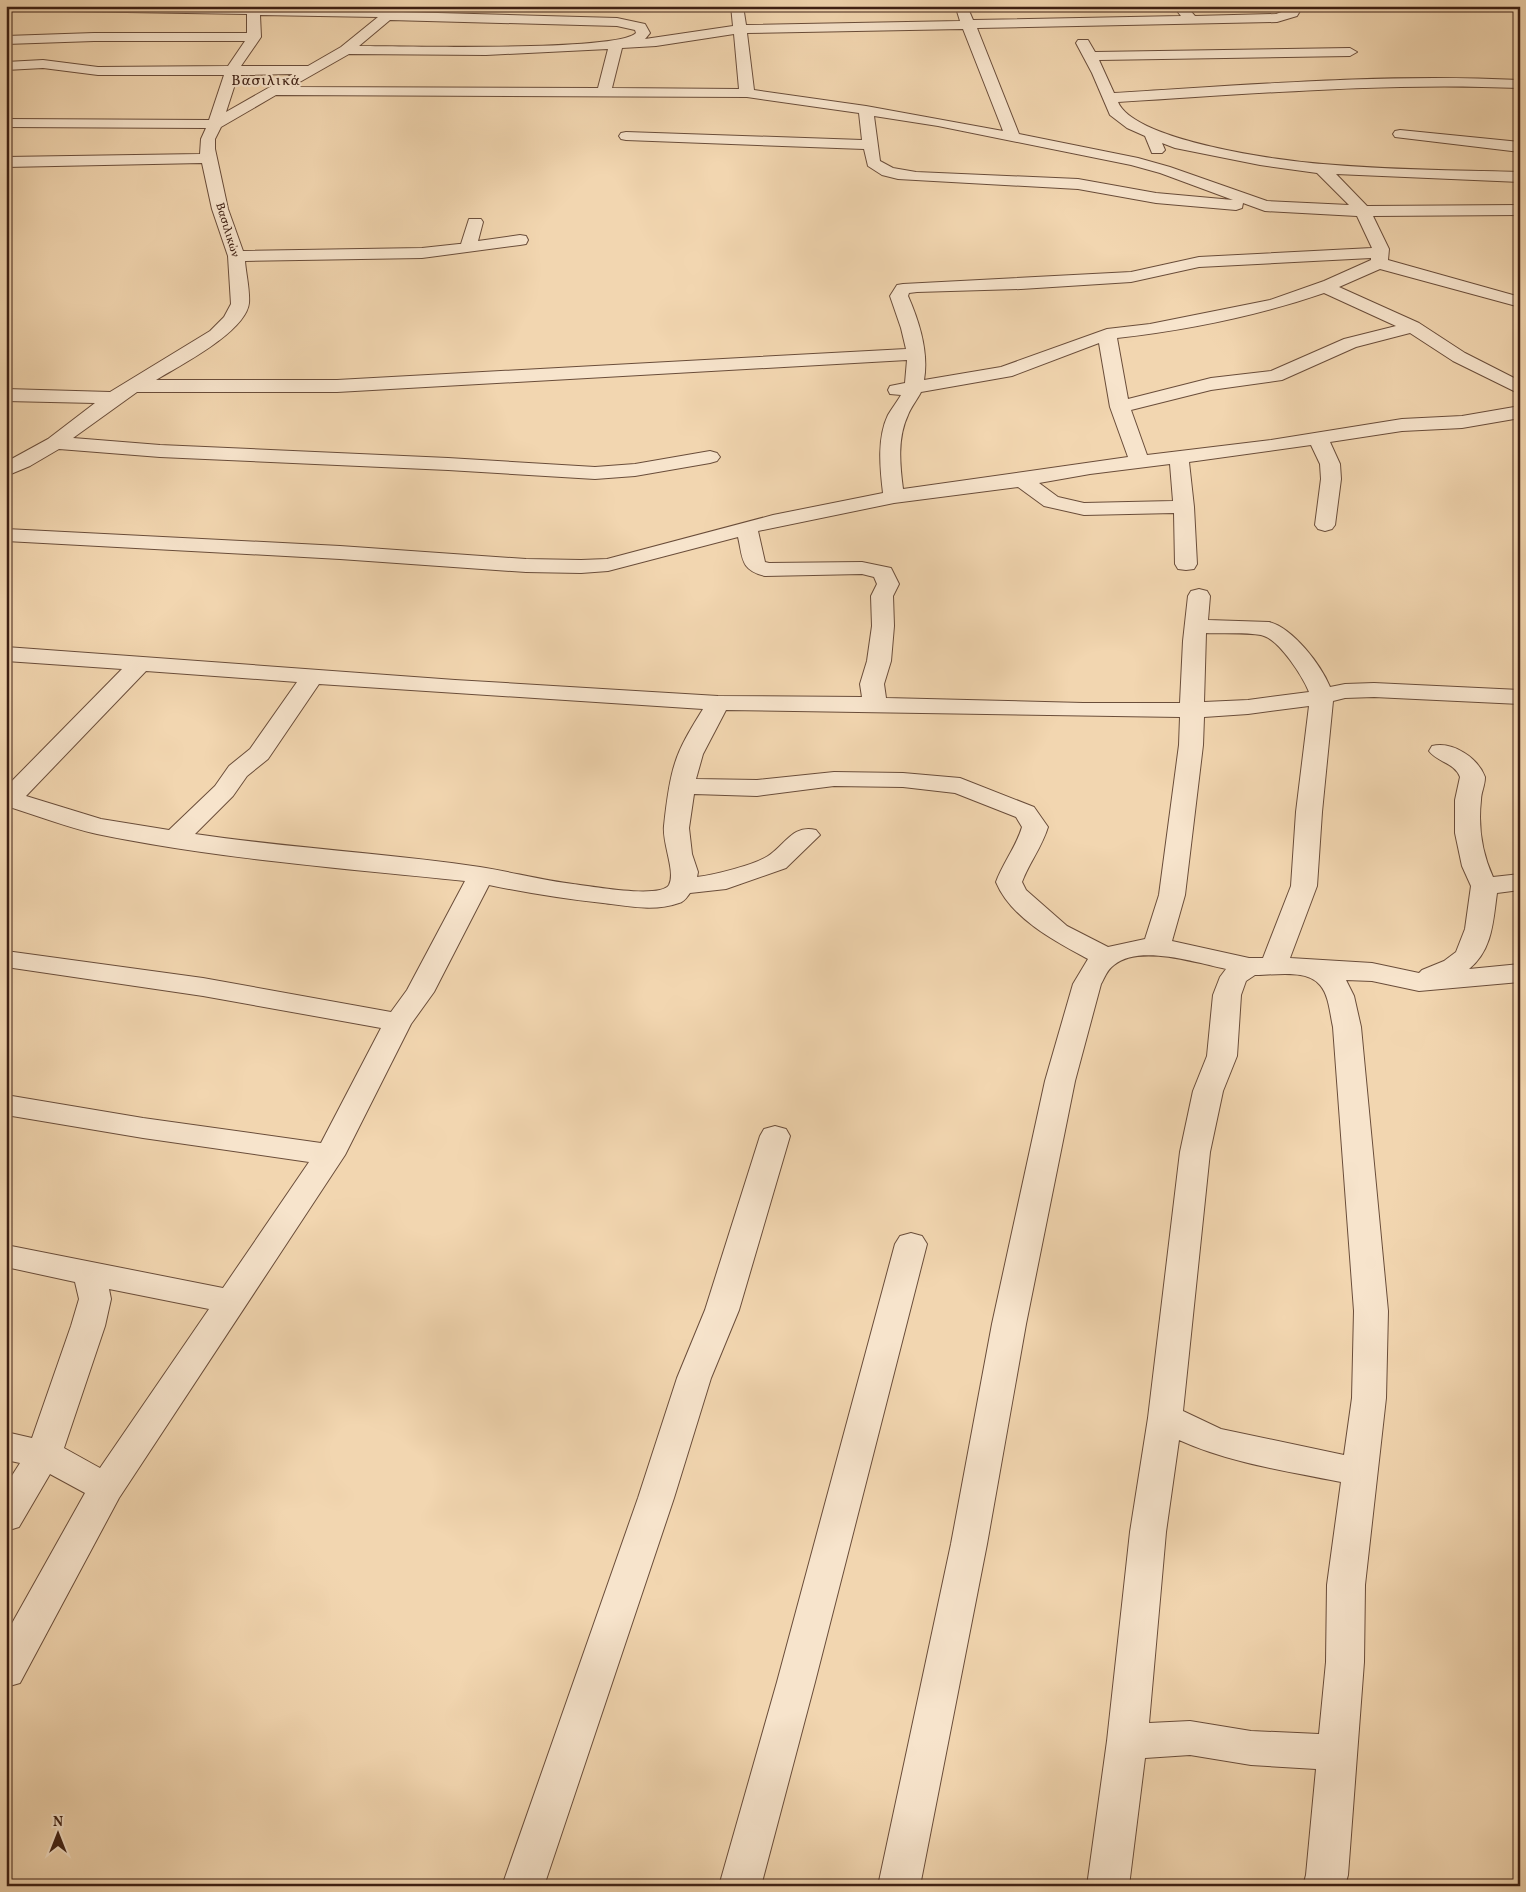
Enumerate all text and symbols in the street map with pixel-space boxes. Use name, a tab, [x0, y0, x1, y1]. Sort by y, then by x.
district label: Βασιλικά	[231, 71, 301, 92]
street label: Βασιλικών	[211, 201, 243, 259]
north arrow	[32, 1810, 82, 1860]
text: N	[53, 1813, 63, 1832]

